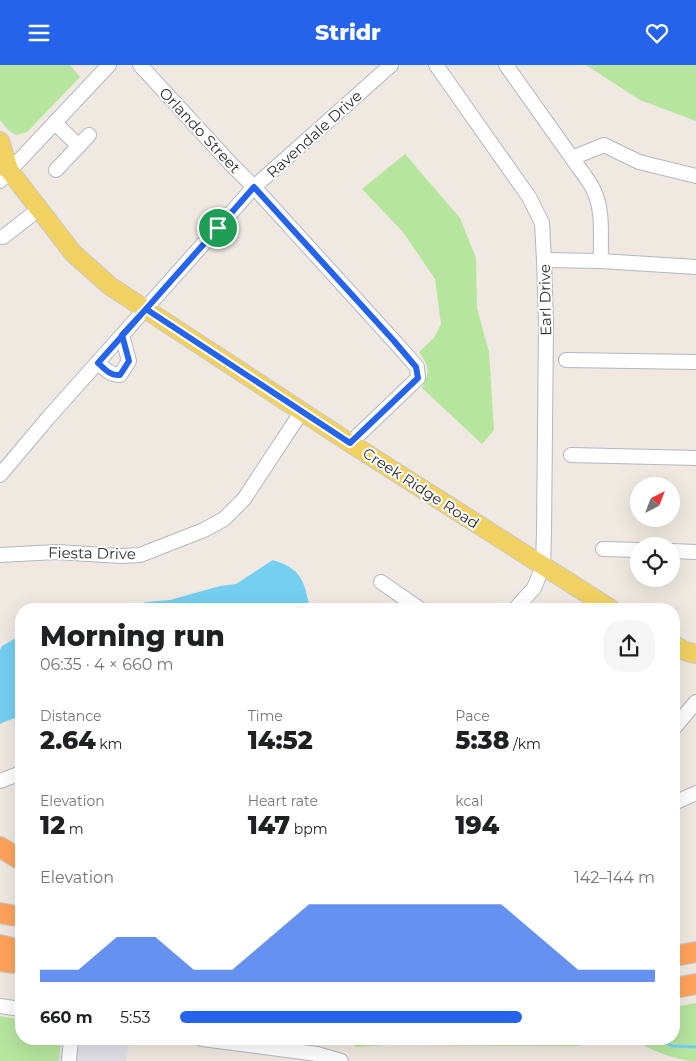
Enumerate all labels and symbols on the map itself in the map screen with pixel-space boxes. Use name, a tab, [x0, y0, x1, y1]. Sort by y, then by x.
street label: Orlando Street	[155, 83, 245, 177]
street label: Ravendale Drive	[262, 86, 366, 182]
pin	[197, 207, 239, 249]
street label: Earl Drive	[535, 264, 555, 336]
street label: Creek Ridge Road	[359, 443, 483, 533]
north arrow	[630, 477, 680, 527]
street label: Fiesta Drive	[48, 543, 136, 563]

